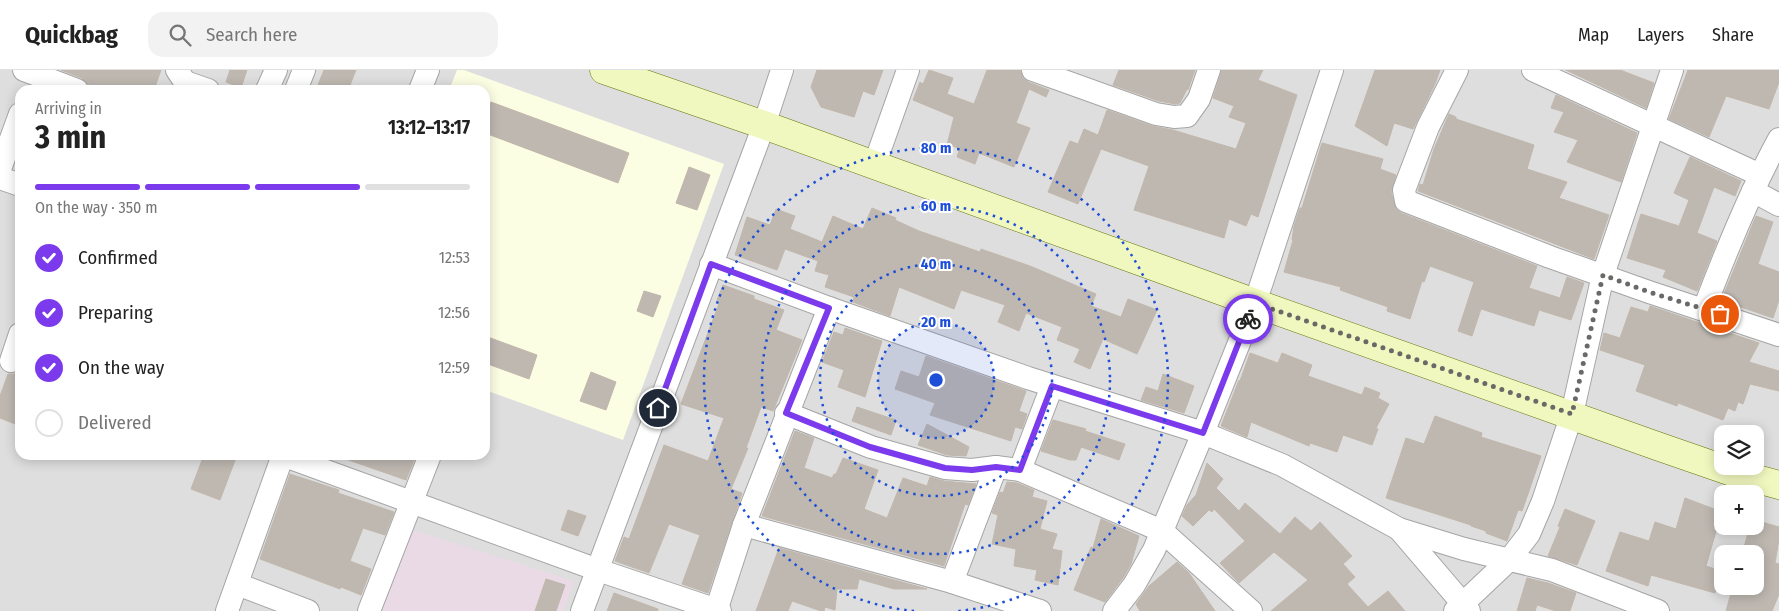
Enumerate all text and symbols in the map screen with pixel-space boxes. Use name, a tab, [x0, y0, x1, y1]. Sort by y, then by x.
search box	[148, 12, 498, 57]
text: Quickbag	[25, 21, 118, 49]
icon: search	[166, 21, 194, 49]
text: Search here	[206, 23, 297, 46]
text: Map	[1578, 24, 1609, 46]
text: Layers	[1637, 24, 1684, 46]
text: Share	[1712, 24, 1754, 46]
text: Arriving in	[35, 99, 102, 118]
text: 13:12–13:17	[388, 116, 470, 139]
text: 3 min	[35, 118, 106, 156]
text: 80 m	[921, 139, 951, 157]
text: 60 m	[921, 197, 951, 215]
text: On the way · 350 m	[35, 198, 157, 217]
icon: check	[35, 244, 63, 272]
text: Confirmed	[78, 246, 158, 269]
text: 12:53	[439, 248, 470, 267]
text: 40 m	[921, 255, 951, 273]
pin	[1699, 293, 1741, 335]
courier	[1223, 294, 1273, 344]
icon: check	[35, 299, 63, 327]
icon: bag	[1706, 300, 1734, 328]
text: Preparing	[78, 301, 153, 324]
text: 12:56	[438, 303, 470, 322]
icon: bike	[1234, 305, 1262, 333]
text: 20 m	[920, 313, 951, 331]
icon: check	[35, 354, 63, 382]
text: On the way	[78, 356, 164, 379]
text: 12:59	[438, 358, 470, 377]
centre of rings	[927, 371, 945, 389]
pin	[637, 387, 679, 429]
icon: home	[644, 394, 672, 422]
text: Delivered	[78, 411, 152, 434]
map controls	[1714, 425, 1764, 595]
button: layers	[1714, 425, 1764, 475]
button: +	[1714, 485, 1764, 535]
button: −	[1714, 545, 1764, 595]

